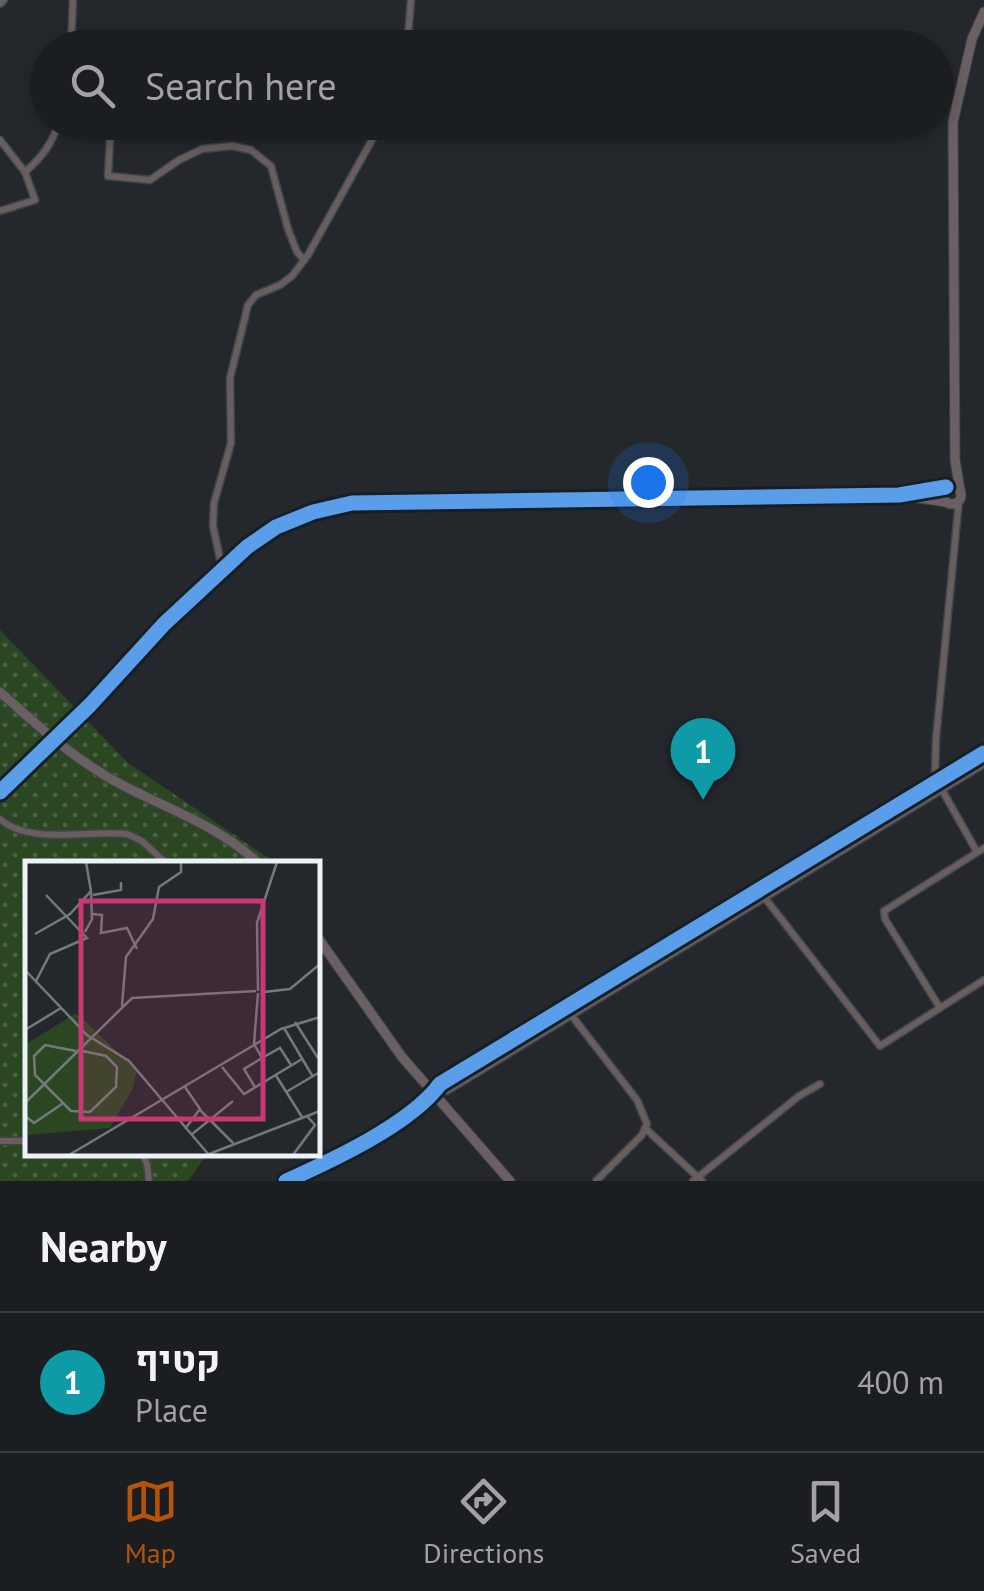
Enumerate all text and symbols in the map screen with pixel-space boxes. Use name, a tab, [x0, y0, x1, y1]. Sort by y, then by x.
search box	[30, 30, 954, 140]
icon: search	[65, 58, 120, 113]
text: Search here	[145, 61, 337, 110]
your location	[623, 457, 674, 508]
pin: 1	[670, 718, 736, 800]
inset map	[25, 861, 320, 1156]
text: Nearby	[40, 1219, 167, 1274]
text: קטיף	[135, 1334, 221, 1383]
text: 1	[63, 1361, 82, 1403]
text: 400 m	[857, 1361, 944, 1403]
text: Place	[135, 1389, 208, 1431]
tab: Map	[123, 1474, 178, 1571]
tab: Directions	[423, 1474, 544, 1571]
tab: Saved	[790, 1474, 861, 1571]

